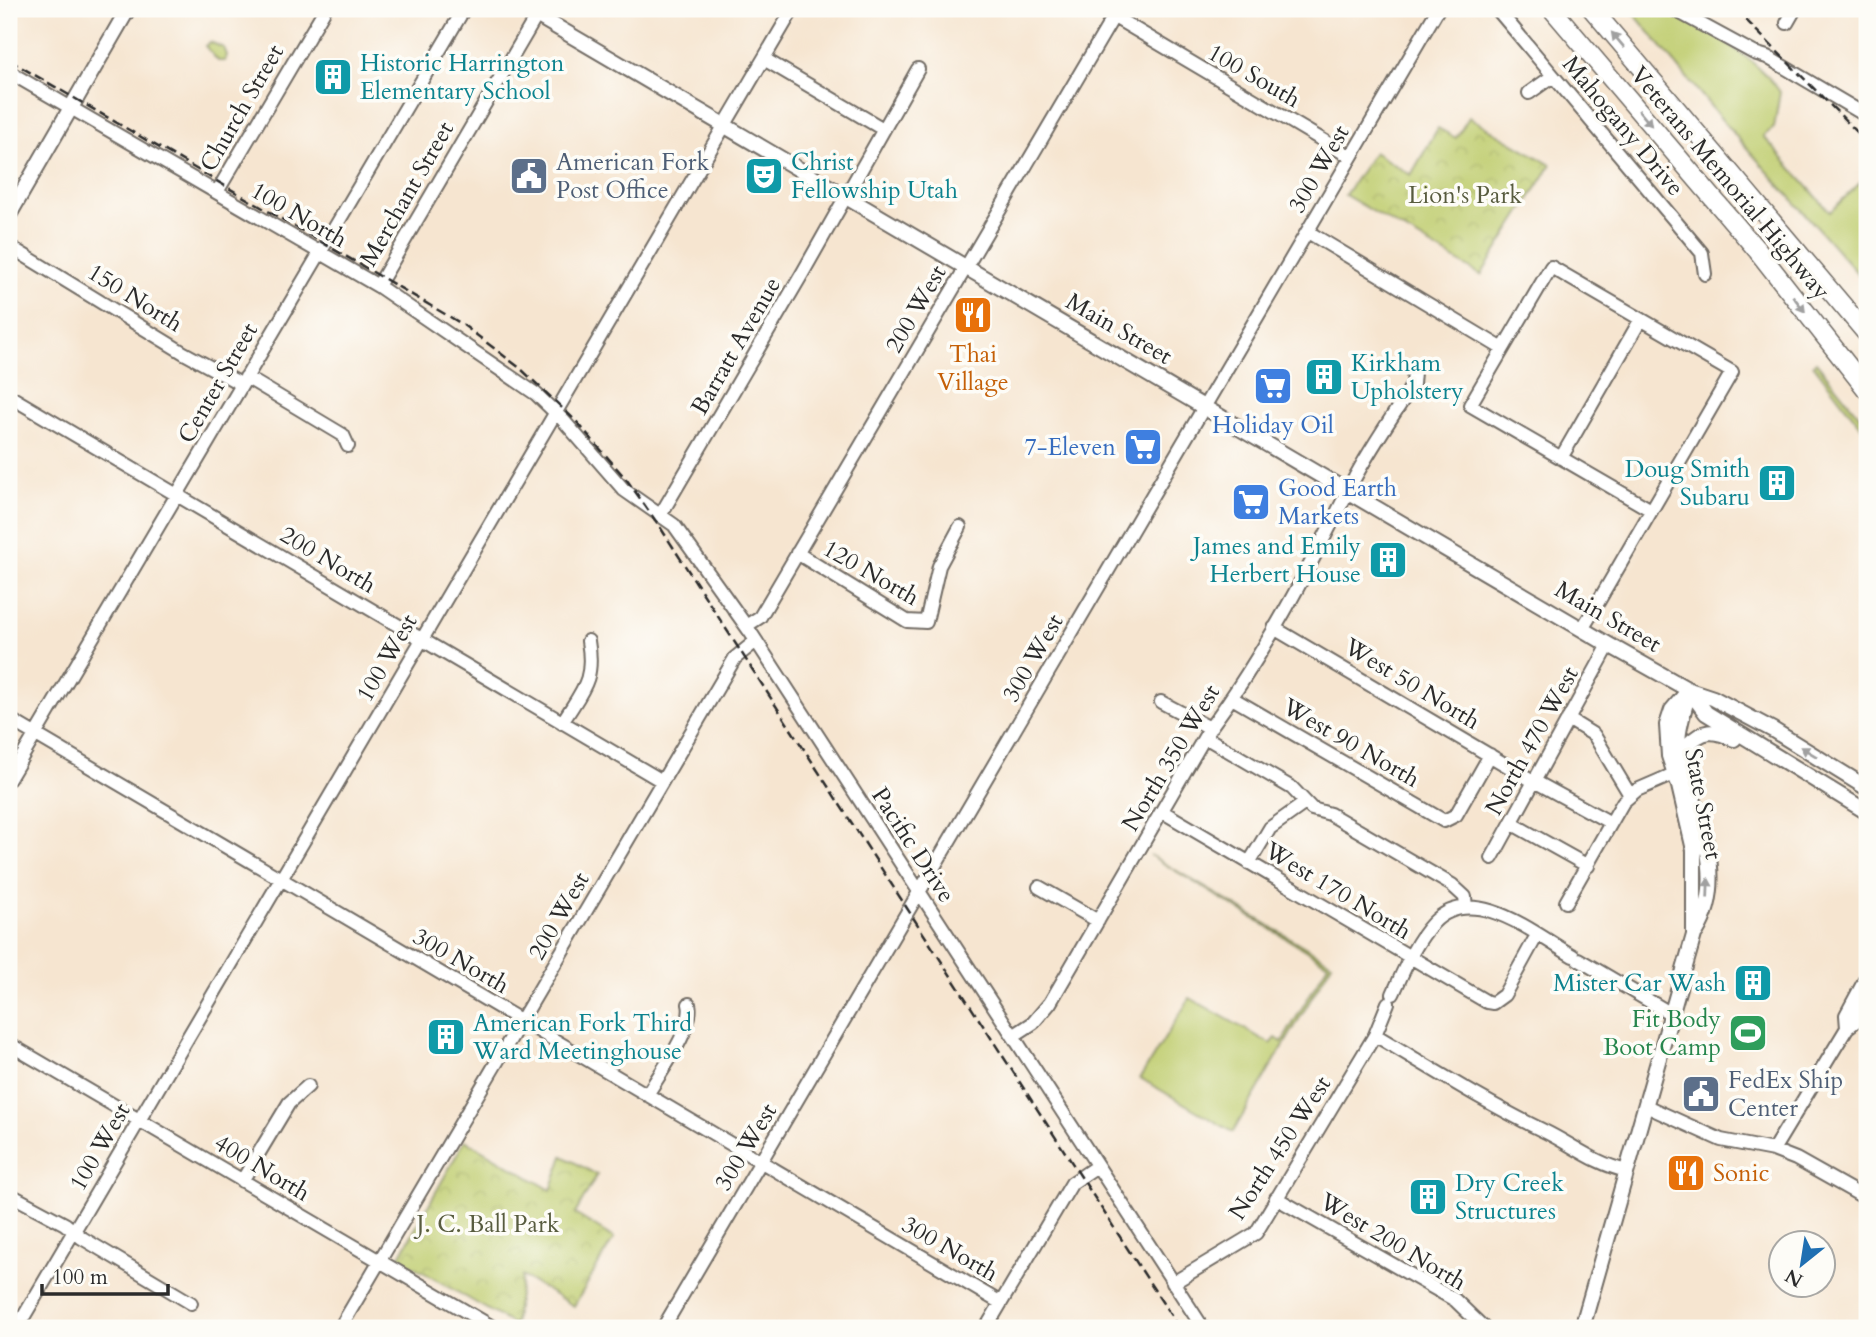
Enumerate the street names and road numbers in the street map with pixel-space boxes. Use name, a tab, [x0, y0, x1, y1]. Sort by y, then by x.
street label: 100 South	[1201, 36, 1307, 116]
street label: Church Street	[192, 38, 292, 178]
street label: Mahogany Drive	[1555, 49, 1691, 203]
street label: Veterans Memorial Highway	[1622, 59, 1838, 307]
street label: Merchant Street	[352, 115, 462, 272]
street label: 300 West	[1281, 119, 1358, 219]
street label: 100 North	[245, 174, 353, 256]
street label: 150 North	[81, 256, 189, 340]
street label: 200 West	[878, 259, 955, 359]
street label: Barratt Avenue	[683, 271, 789, 421]
street label: Main Street	[1060, 285, 1179, 373]
street label: Center Street	[170, 316, 266, 449]
street label: 200 North	[274, 518, 382, 602]
street label: 120 North	[817, 532, 925, 614]
street label: Main Street	[1549, 573, 1668, 661]
street label: 100 West	[349, 608, 426, 708]
street label: 300 West	[995, 608, 1072, 708]
street label: West 50 North	[1337, 630, 1486, 738]
street label: North 470 West	[1477, 660, 1587, 821]
street label: North 350 West	[1114, 678, 1228, 838]
street label: West 90 North	[1275, 690, 1426, 796]
street label: State Street	[1676, 746, 1730, 863]
street label: Pacific Drive	[863, 781, 963, 909]
street label: West 170 North	[1258, 834, 1418, 948]
street label: 200 West	[521, 866, 598, 966]
street label: 300 North	[407, 920, 515, 1002]
street label: North 450 West	[1221, 1069, 1339, 1226]
street label: 100 West	[62, 1097, 139, 1197]
street label: 300 West	[707, 1097, 785, 1197]
street label: 400 North	[208, 1126, 316, 1210]
street label: West 200 North	[1313, 1185, 1473, 1299]
street label: 300 North	[896, 1208, 1004, 1290]

